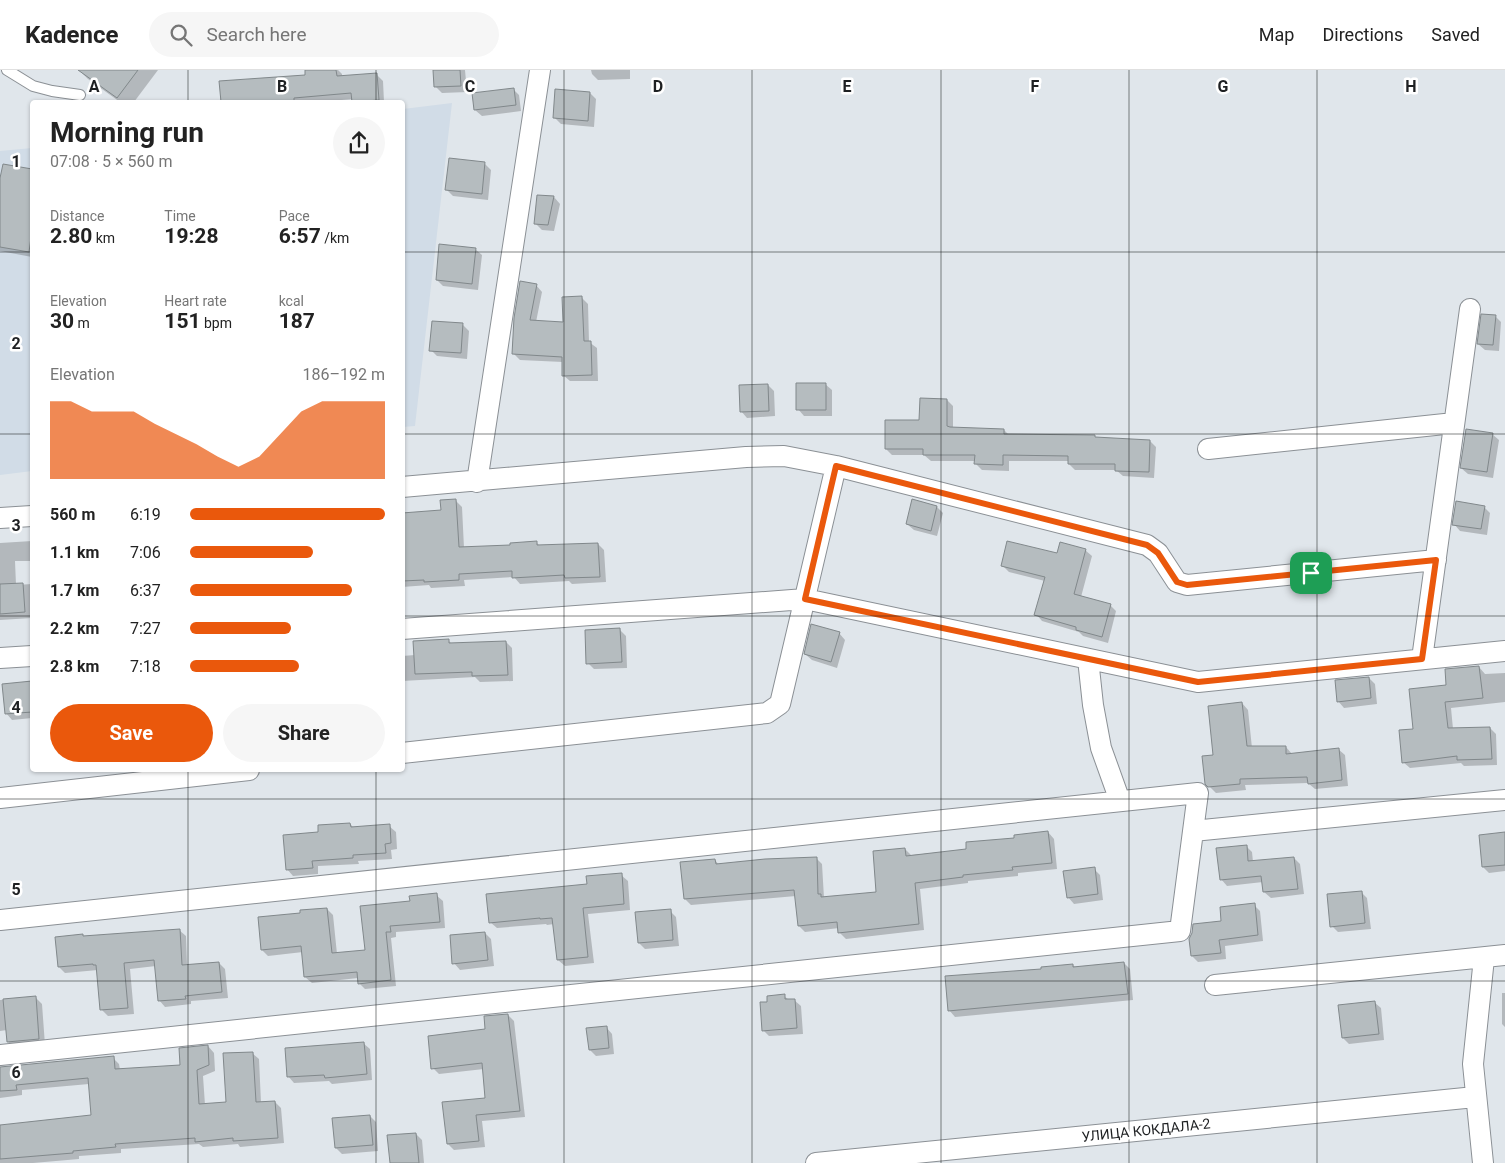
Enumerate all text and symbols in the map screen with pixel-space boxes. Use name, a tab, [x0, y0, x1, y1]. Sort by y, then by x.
search box	[149, 12, 499, 57]
text: Kadence	[25, 21, 119, 49]
icon: search	[167, 21, 195, 49]
text: Search here	[207, 23, 306, 46]
text: Map	[1259, 24, 1294, 45]
text: Directions	[1322, 24, 1403, 45]
text: Saved	[1431, 24, 1480, 45]
text: A	[89, 77, 100, 96]
text: B	[277, 77, 287, 96]
text: C	[465, 77, 475, 96]
text: D	[653, 77, 663, 96]
text: E	[843, 77, 852, 96]
text: F	[1031, 77, 1040, 96]
text: G	[1218, 77, 1229, 96]
text: H	[1405, 77, 1417, 96]
text: Morning run	[50, 116, 204, 149]
button: share	[333, 117, 385, 169]
text: 1	[11, 152, 21, 171]
text: 07:08 · 5 × 560 m	[50, 152, 172, 171]
text: Distance	[50, 208, 105, 224]
text: Time	[164, 208, 196, 224]
text: Pace	[279, 208, 310, 224]
text: 2.80	[50, 224, 92, 248]
text: 19:28	[164, 224, 218, 248]
text: 6:57	[279, 224, 321, 248]
text: km	[92, 230, 115, 246]
text: /km	[321, 230, 349, 246]
text: Elevation	[50, 293, 107, 309]
text: Heart rate	[164, 293, 227, 309]
text: kcal	[279, 293, 304, 309]
text: 30	[50, 309, 74, 333]
text: 151	[164, 309, 200, 333]
text: 187	[279, 309, 315, 333]
text: m	[74, 315, 90, 331]
text: bpm	[200, 315, 232, 331]
text: 2	[11, 334, 21, 353]
text: Elevation	[50, 365, 115, 384]
text: 186–192 m	[303, 365, 385, 384]
text: 560 m	[50, 505, 95, 524]
text: 6:19	[130, 505, 161, 524]
text: 3	[11, 516, 21, 535]
text: 1.1 km	[50, 543, 99, 562]
text: 7:06	[130, 543, 161, 562]
pin	[1290, 552, 1332, 594]
icon: arrive	[1297, 559, 1325, 587]
text: 1.7 km	[50, 581, 99, 600]
text: 6:37	[130, 581, 161, 600]
text: 2.2 km	[50, 619, 99, 638]
text: 7:27	[130, 619, 161, 638]
text: 2.8 km	[50, 657, 99, 676]
text: 7:18	[130, 657, 161, 676]
text: 4	[11, 698, 21, 717]
button: Save	[50, 704, 213, 762]
button: Share	[223, 704, 385, 762]
text: 5	[11, 880, 21, 899]
text: 6	[11, 1063, 21, 1082]
street label: УЛИЦА КОКДАЛА-2	[1081, 1115, 1211, 1145]

